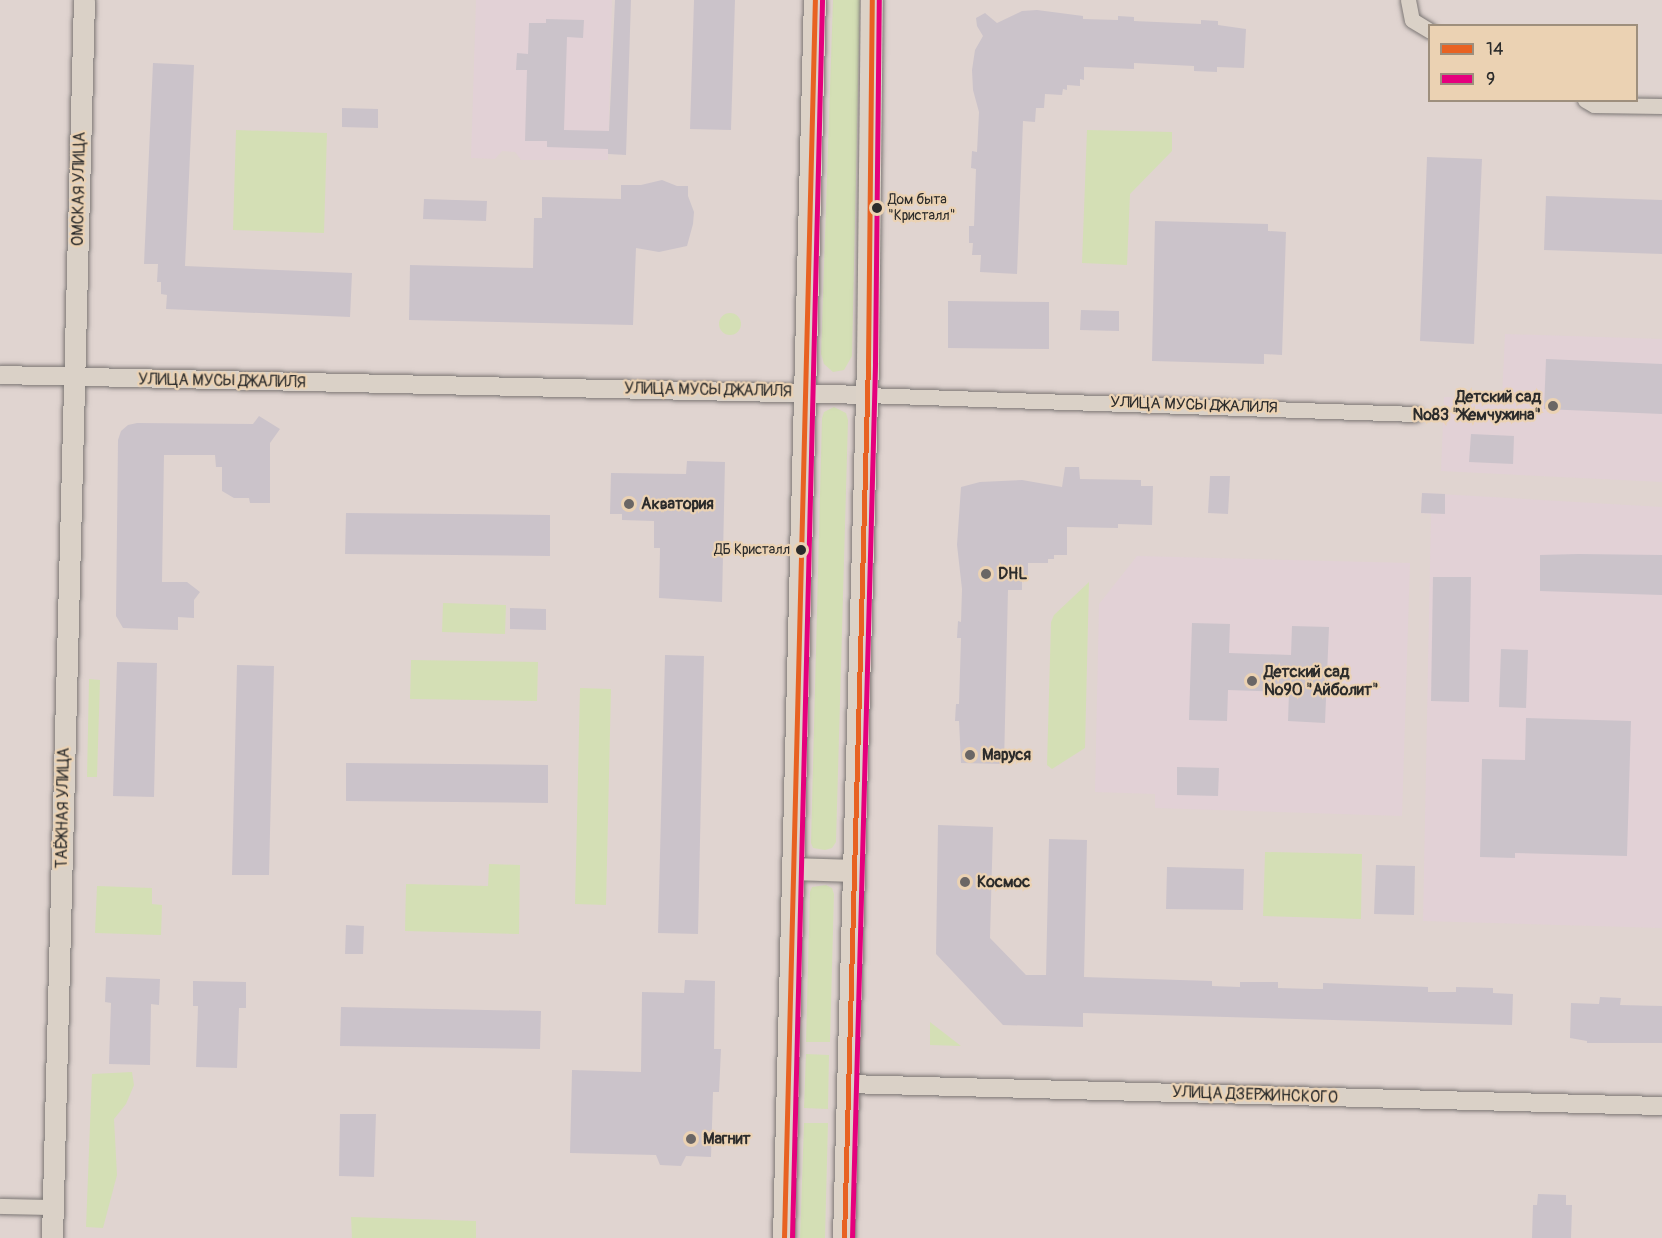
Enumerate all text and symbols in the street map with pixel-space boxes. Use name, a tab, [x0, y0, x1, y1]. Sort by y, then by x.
legend	[1428, 24, 1638, 102]
text: 14	[1486, 38, 1503, 61]
text: 9	[1486, 68, 1495, 91]
street label: ОМСКАЯ УЛИЦА	[68, 132, 90, 246]
place label: Дом быта "Кристалл"	[888, 192, 955, 225]
marker: Дом быта "Кристалл"	[871, 202, 883, 214]
street label: УЛИЦА МУСЫ ДЖАЛИЛЯ	[138, 370, 306, 392]
street label: УЛИЦА МУСЫ ДЖАЛИЛЯ	[624, 379, 792, 401]
place label: Детский сад №83 "Жемчужина"	[1412, 387, 1541, 425]
street label: УЛИЦА МУСЫ ДЖАЛИЛЯ	[1110, 392, 1278, 418]
marker: Детский сад №83 "Жемчужина"	[1546, 399, 1560, 413]
place label: Акватория	[641, 494, 714, 514]
marker: Акватория	[622, 497, 636, 511]
place label: ДБ Кристалл	[714, 542, 790, 558]
marker: ДБ Кристалл	[795, 544, 807, 556]
place label: DHL	[998, 564, 1027, 584]
marker: DHL	[979, 567, 993, 581]
place label: Детский сад №90 "Айболит"	[1264, 662, 1378, 700]
marker: Детский сад №90 "Айболит"	[1245, 674, 1259, 688]
place label: Маруся	[982, 745, 1031, 765]
street label: ТАЁЖНАЯ УЛИЦА	[52, 747, 74, 869]
marker: Маруся	[963, 748, 977, 762]
place label: Космос	[977, 872, 1030, 892]
marker: Космос	[958, 875, 972, 889]
street label: УЛИЦА ДЗЕРЖИНСКОГО	[1172, 1083, 1338, 1107]
place label: Магнит	[703, 1129, 751, 1149]
marker: Магнит	[684, 1132, 698, 1146]

